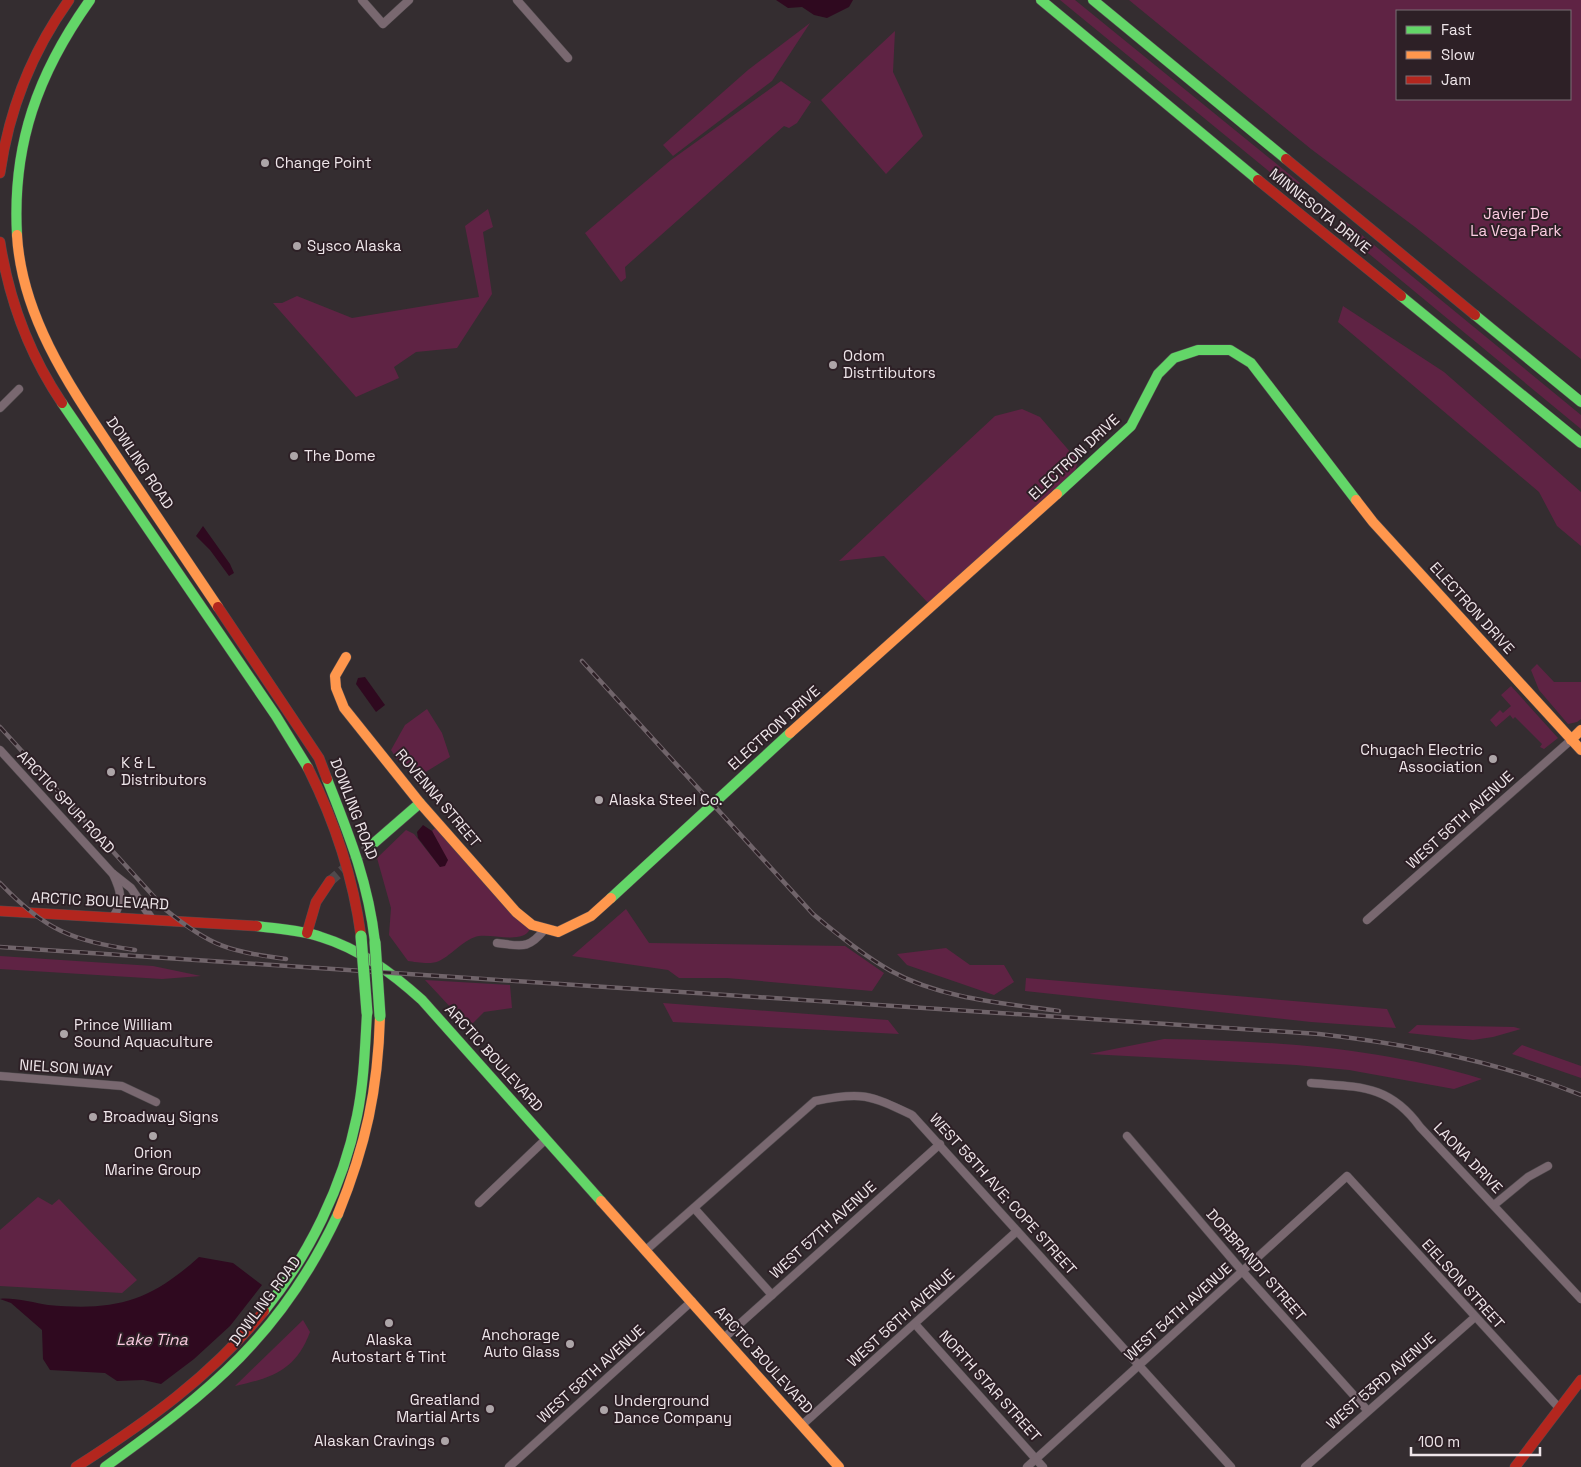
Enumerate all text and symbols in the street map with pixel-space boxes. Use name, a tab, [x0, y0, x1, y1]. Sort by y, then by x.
legend	[1396, 10, 1571, 100]
text: Fast	[1441, 20, 1472, 39]
text: Slow	[1441, 45, 1475, 64]
text: Jam	[1441, 70, 1471, 89]
place label: Change Point	[275, 153, 372, 172]
marker: Change Point	[259, 157, 271, 169]
street label: MINNESOTA DRIVE	[1266, 164, 1375, 257]
park label: Javier De La Vega Park	[1470, 204, 1562, 240]
place label: Sysco Alaska	[307, 236, 402, 255]
marker: Sysco Alaska	[291, 240, 303, 252]
place label: Odom Distrtibutors	[843, 346, 936, 382]
marker: Odom Distrtibutors	[827, 359, 839, 371]
street label: ELECTRON DRIVE	[1024, 410, 1123, 504]
street label: DOWLING ROAD	[103, 413, 178, 513]
place label: The Dome	[304, 446, 376, 465]
marker: The Dome	[288, 450, 300, 462]
street label: ELECTRON DRIVE	[1426, 558, 1519, 658]
street label: ELECTRON DRIVE	[724, 681, 824, 774]
place label: Chugach Electric Association	[1360, 740, 1483, 776]
street label: ROVENNA STREET	[392, 745, 485, 851]
street label: ARCTIC SPUR ROAD	[14, 746, 119, 857]
place label: K & L Distributors	[121, 753, 207, 789]
marker: Chugach Electric Association	[1487, 753, 1499, 765]
street label: DOWLING ROAD	[326, 755, 383, 862]
marker: K & L Distributors	[105, 766, 117, 778]
street label: WEST 56TH AVENUE	[1402, 766, 1517, 873]
place label: Alaska Steel Co.	[609, 790, 723, 809]
marker: Alaska Steel Co.	[593, 794, 605, 806]
street label: ARCTIC BOULEVARD	[31, 887, 170, 914]
street label: ARCTIC BOULEVARD	[441, 1000, 548, 1115]
place label: Prince William Sound Aquaculture	[74, 1015, 213, 1051]
marker: Prince William Sound Aquaculture	[58, 1028, 70, 1040]
street label: NIELSON WAY	[19, 1055, 113, 1080]
place label: Broadway Signs	[103, 1107, 219, 1126]
street label: WEST 58TH AVE; COPE STREET	[926, 1109, 1081, 1279]
marker: Broadway Signs	[87, 1111, 99, 1123]
street label: LAONA DRIVE	[1430, 1118, 1507, 1197]
marker: Orion Marine Group	[147, 1130, 159, 1142]
place label: Orion Marine Group	[105, 1143, 201, 1179]
street label: WEST 57TH AVENUE	[765, 1177, 880, 1283]
street label: DORBRANDT STREET	[1202, 1205, 1310, 1325]
street label: EIELSON STREET	[1418, 1235, 1509, 1333]
street label: DOWLING ROAD	[225, 1252, 305, 1349]
street label: WEST 54TH AVENUE	[1120, 1258, 1235, 1365]
street label: WEST 56TH AVENUE	[843, 1264, 958, 1371]
street label: ARCTIC BOULEVARD	[711, 1302, 818, 1417]
marker: Alaska Autostart & Tint	[383, 1317, 395, 1329]
street label: WEST 58TH AVENUE	[533, 1320, 648, 1427]
place label: Anchorage Auto Glass	[482, 1325, 560, 1361]
street label: NORTH STAR STREET	[935, 1326, 1046, 1446]
street label: WEST 53RD AVENUE	[1322, 1328, 1439, 1433]
water label: Lake Tina	[116, 1329, 189, 1350]
place label: Alaska Autostart & Tint	[332, 1330, 447, 1366]
marker: Anchorage Auto Glass	[564, 1338, 576, 1350]
place label: Greatland Martial Arts	[396, 1390, 480, 1426]
place label: Underground Dance Company	[614, 1391, 732, 1427]
marker: Greatland Martial Arts	[484, 1403, 496, 1415]
marker: Underground Dance Company	[598, 1404, 610, 1416]
scale bar	[1411, 1424, 1540, 1456]
place label: Alaskan Cravings	[314, 1431, 435, 1450]
text: 100 m	[1418, 1432, 1460, 1451]
marker: Alaskan Cravings	[439, 1435, 451, 1447]

